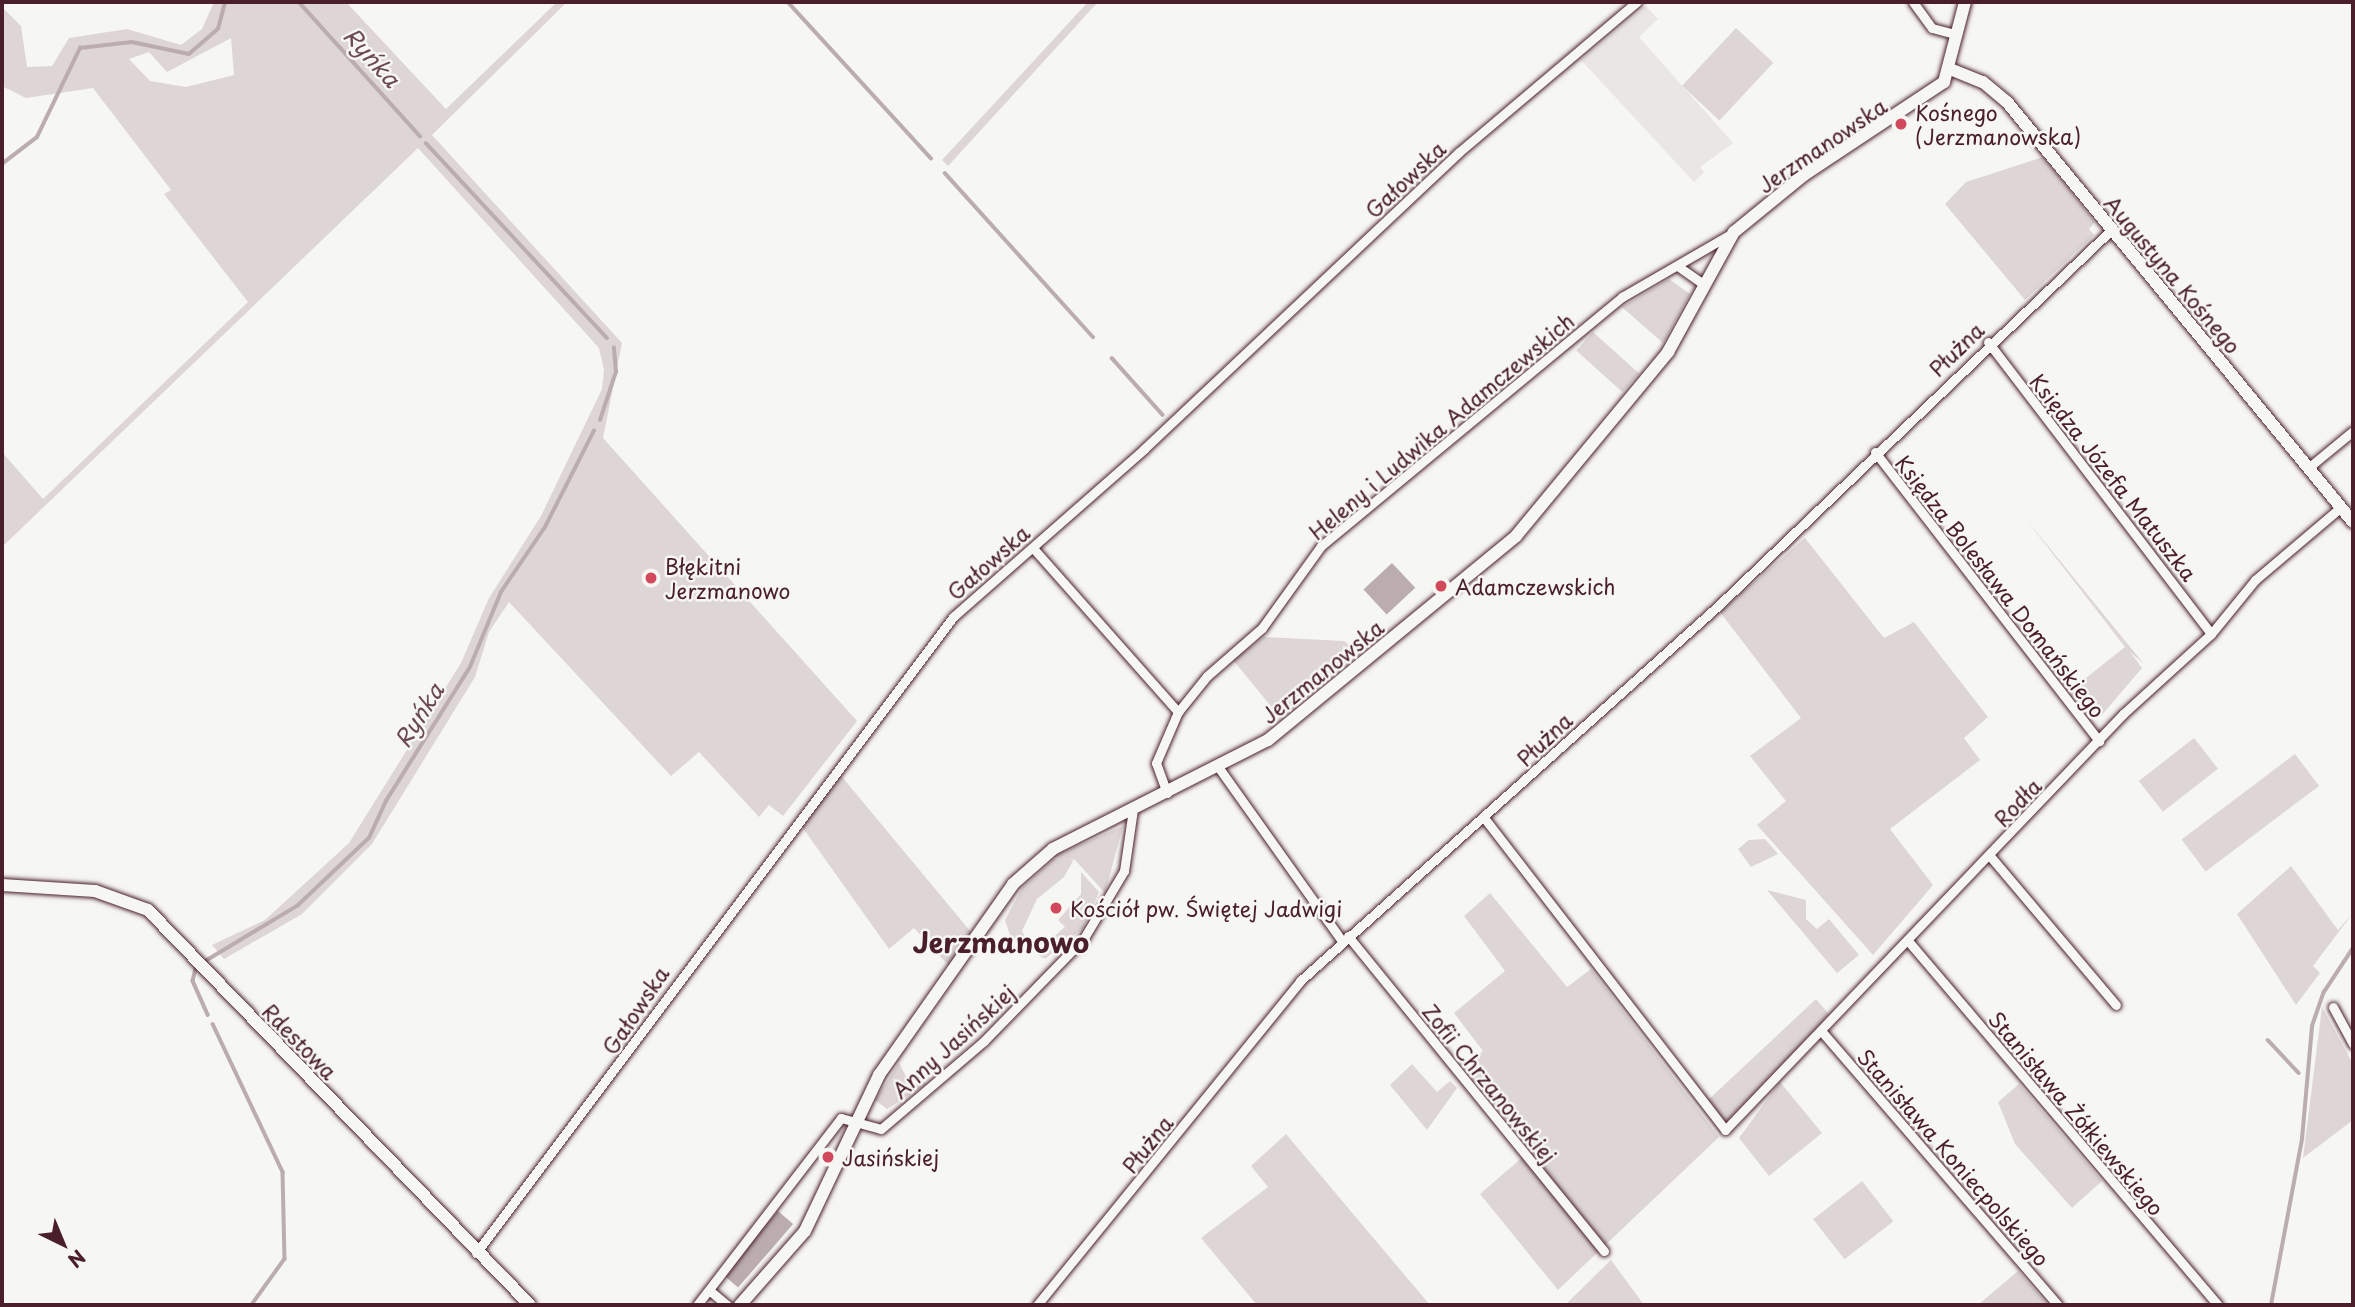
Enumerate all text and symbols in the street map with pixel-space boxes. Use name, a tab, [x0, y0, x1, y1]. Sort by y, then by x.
water label: Ryńka	[338, 22, 406, 92]
street label: Jerzmanowska	[1753, 93, 1891, 197]
place label: Kośnego (Jerzmanowska)	[1915, 99, 2081, 149]
marker: Kośnego (Jerzmanowska)	[1893, 116, 1909, 132]
street label: Gałowska	[1360, 136, 1450, 222]
street label: Augustyna Kośnego	[2100, 190, 2246, 358]
street label: Heleny i Ludwika Adamczewskich	[1303, 307, 1579, 545]
street label: Płużna	[1923, 317, 1989, 381]
street label: Księdza Józefa Matuszka	[2026, 369, 2202, 585]
street label: Księdza Bolesława Domańskiego	[1891, 450, 2111, 722]
street label: Gałowska	[942, 520, 1034, 604]
place label: Błękitni Jerzmanowo	[665, 553, 790, 603]
marker: Błękitni Jerzmanowo	[643, 570, 659, 586]
place label: Adamczewskich	[1455, 573, 1616, 599]
marker: Adamczewskich	[1433, 578, 1449, 594]
street label: Jerzmanowska	[1256, 614, 1388, 728]
water label: Ryńka	[389, 678, 449, 752]
street label: Płużna	[1511, 707, 1577, 771]
street label: Rodła	[1988, 773, 2046, 831]
place label: Kościół pw. Świętej Jadwigi	[1070, 895, 1343, 921]
marker: Kościół pw. Świętej Jadwigi	[1048, 900, 1064, 916]
district label: Jerzmanowo	[913, 925, 1089, 959]
street label: Gałowska	[596, 961, 674, 1059]
street label: Anny Jasińskiej	[886, 979, 1020, 1103]
street label: Rdestowa	[258, 998, 342, 1084]
street label: Zofii Chrzanowskiej	[1418, 998, 1562, 1168]
street label: Stanisława Żółkiewskiego	[1984, 1006, 2170, 1220]
street label: Stanisława Koniecpolskiego	[1853, 1044, 2055, 1270]
street label: Płużna	[1116, 1110, 1178, 1178]
place label: Jasińskiej	[842, 1144, 939, 1170]
marker: Jasińskiej	[820, 1149, 836, 1165]
north arrow	[28, 1209, 98, 1279]
text: N	[62, 1244, 92, 1275]

